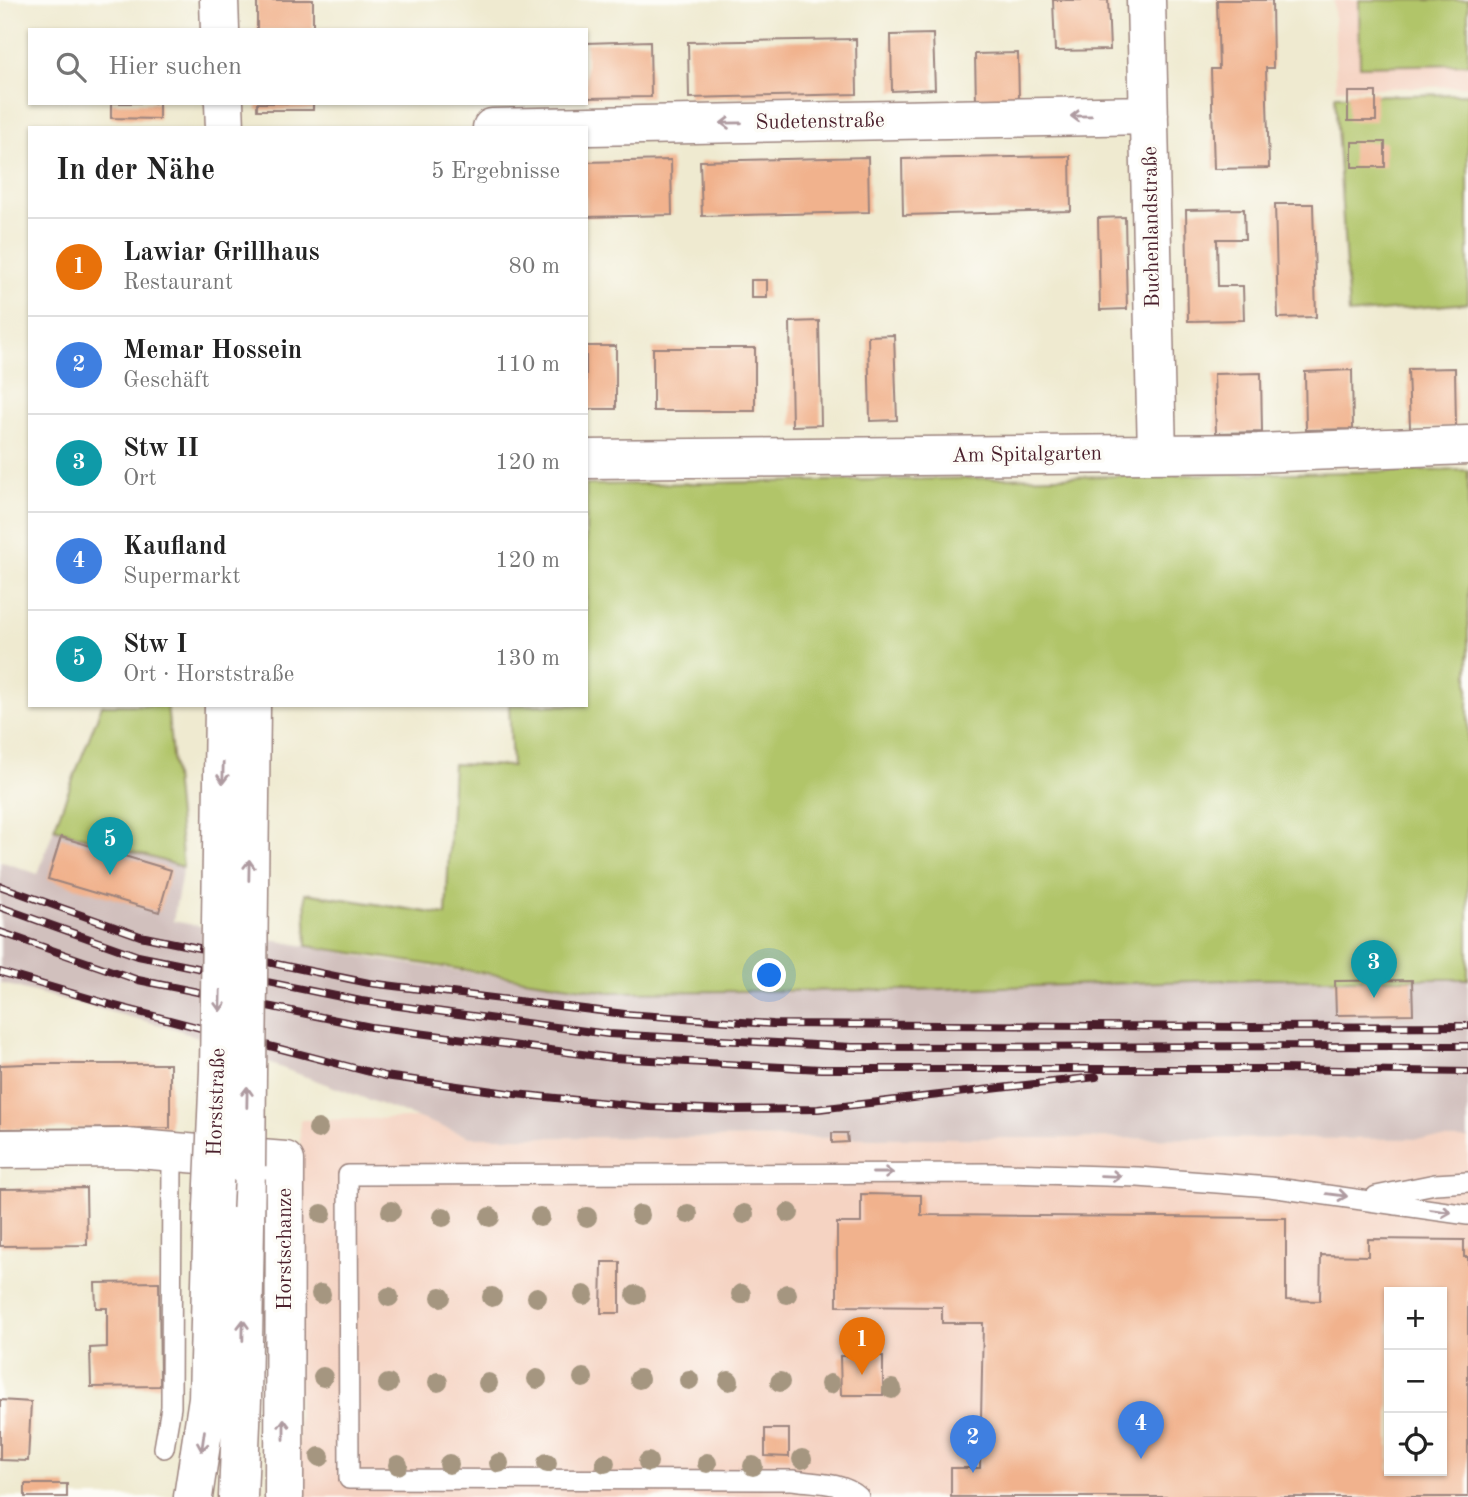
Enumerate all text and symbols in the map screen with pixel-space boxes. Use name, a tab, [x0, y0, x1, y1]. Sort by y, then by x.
search box	[28, 28, 588, 105]
icon: search	[52, 48, 90, 86]
text: Hier suchen	[108, 54, 242, 80]
street label: Sudetenstraße	[755, 110, 885, 134]
one-way arrow	[1069, 110, 1092, 123]
one-way arrow	[719, 117, 742, 130]
street label: Buchenlandstraße	[1140, 146, 1164, 308]
text: In der Nähe	[56, 156, 215, 186]
text: 5 Ergebnisse	[431, 160, 560, 183]
text: Lawiar Grillhaus	[123, 240, 320, 266]
text: 1	[72, 255, 86, 278]
text: 80 m	[509, 255, 560, 278]
text: Restaurant	[123, 271, 233, 294]
text: Memar Hossein	[123, 338, 302, 364]
text: 2	[72, 353, 86, 376]
text: 110 m	[495, 353, 560, 376]
text: Geschäft	[123, 369, 210, 392]
text: Stw II	[123, 436, 199, 462]
street label: Am Spitalgarten	[952, 443, 1102, 467]
text: 3	[72, 451, 86, 474]
text: 120 m	[495, 451, 560, 474]
text: Ort	[123, 467, 157, 490]
text: Kaufland	[123, 534, 227, 560]
text: 4	[72, 549, 86, 572]
text: 120 m	[495, 549, 560, 572]
text: Supermarkt	[123, 565, 241, 588]
text: Stw I	[123, 632, 187, 658]
text: 5	[72, 647, 86, 670]
text: 130 m	[495, 647, 560, 670]
text: Ort · Horststraße	[123, 663, 294, 686]
one-way arrow	[216, 762, 230, 785]
pin: 5	[87, 817, 133, 875]
one-way arrow	[243, 859, 256, 882]
pin: 3	[1351, 940, 1397, 998]
your location	[752, 958, 786, 992]
one-way arrow	[213, 989, 227, 1012]
street label: Horststraße	[205, 1048, 229, 1156]
one-way arrow	[240, 1086, 254, 1109]
one-way arrow	[872, 1166, 895, 1180]
one-way arrow	[1099, 1169, 1122, 1182]
street label: Horstschanze	[275, 1188, 296, 1310]
one-way arrow	[1325, 1189, 1348, 1202]
one-way arrow	[1429, 1204, 1452, 1217]
map controls	[1384, 1287, 1447, 1476]
button: +	[1384, 1287, 1447, 1350]
pin: 1	[839, 1317, 885, 1375]
one-way arrow	[236, 1319, 250, 1342]
button: −	[1384, 1350, 1447, 1413]
pin: 4	[1118, 1401, 1164, 1459]
button: locate	[1384, 1413, 1447, 1476]
pin: 2	[950, 1415, 996, 1473]
one-way arrow	[277, 1418, 291, 1441]
one-way arrow	[196, 1429, 209, 1451]

